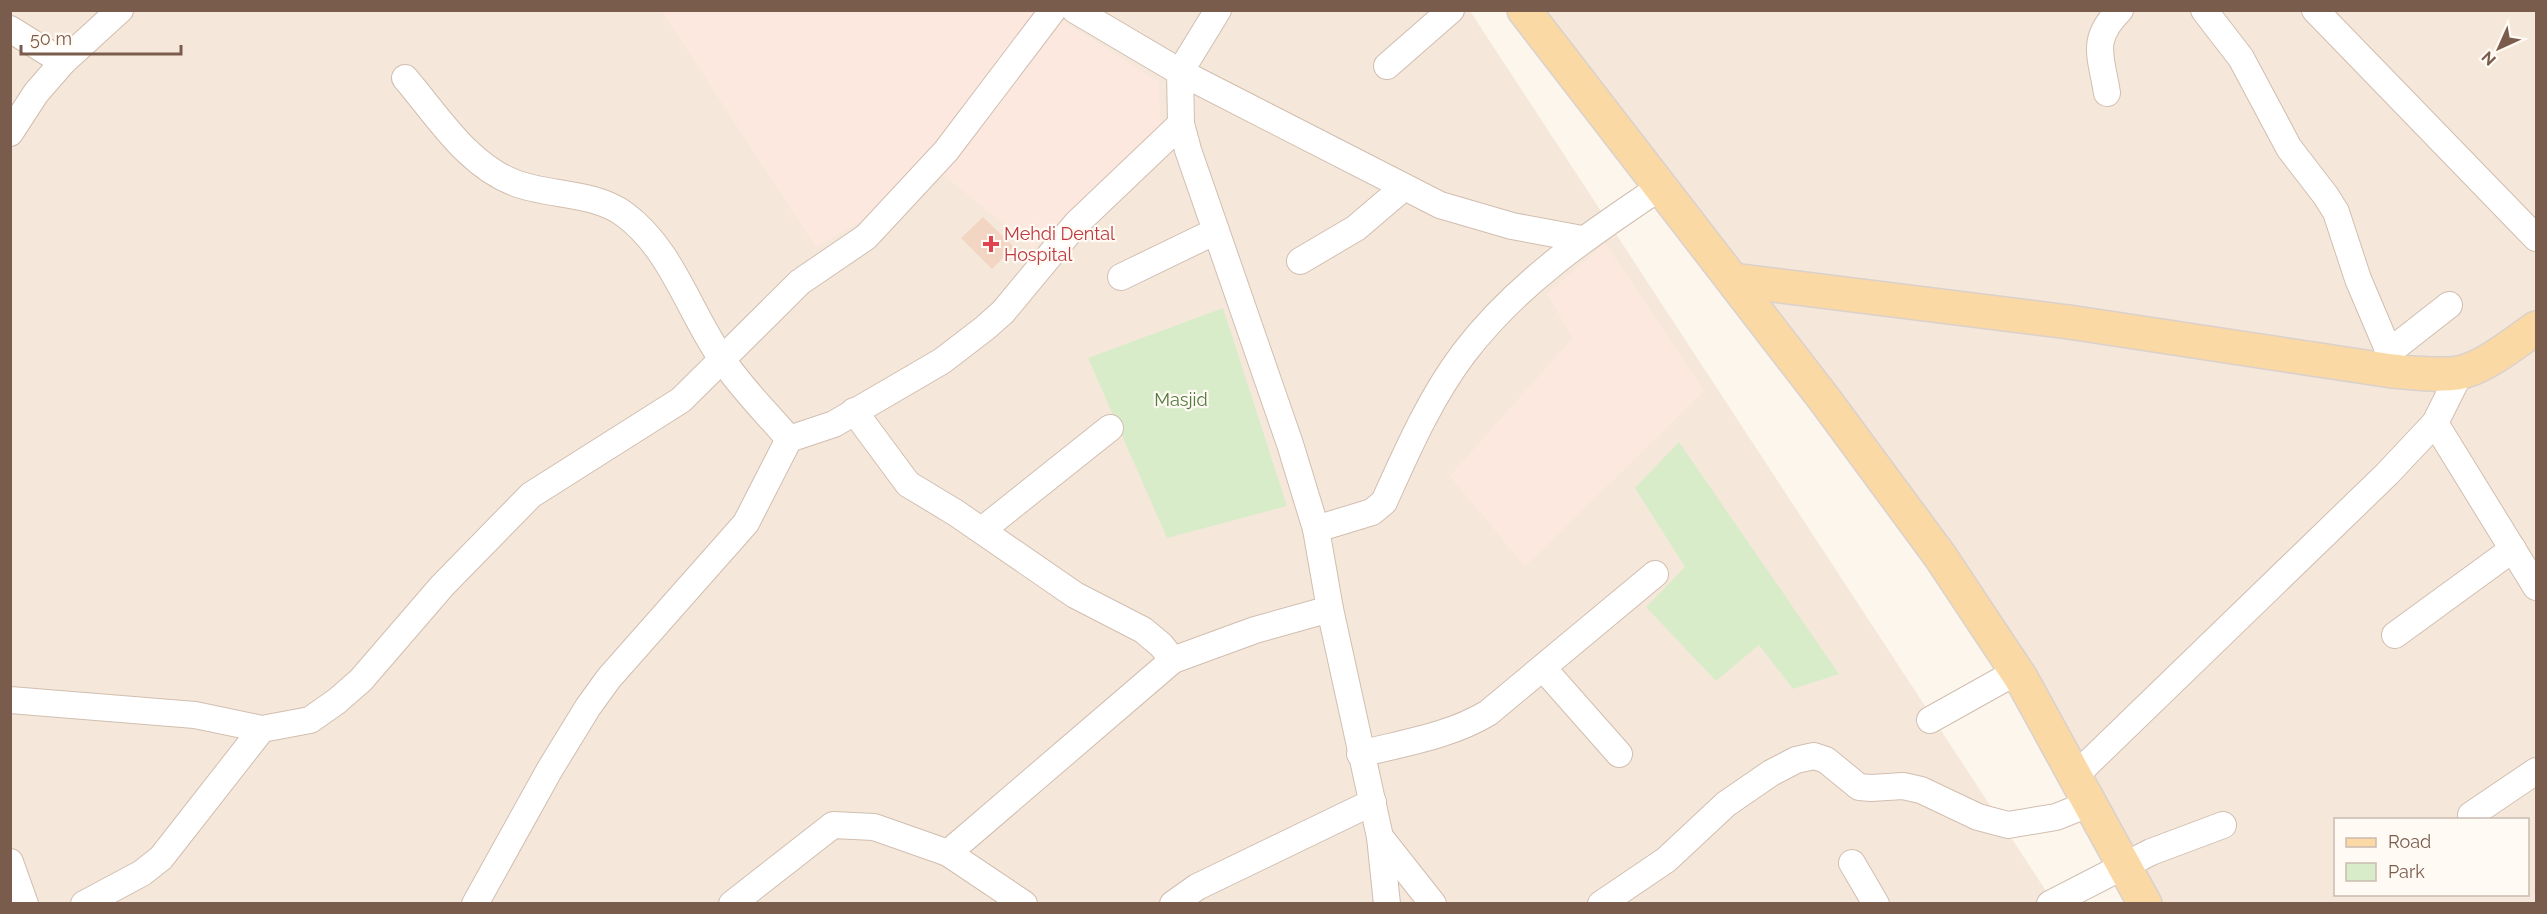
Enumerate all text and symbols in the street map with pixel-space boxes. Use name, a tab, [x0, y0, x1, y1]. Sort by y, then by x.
scale bar	[21, 18, 182, 56]
north arrow	[2469, 18, 2529, 78]
text: 50 m	[30, 28, 72, 49]
text: N	[2478, 47, 2500, 69]
place label: Mehdi Dental Hospital	[1004, 223, 1115, 265]
marker: Mehdi Dental Hospital	[982, 235, 1000, 253]
park label: Masjid	[1154, 389, 1208, 410]
legend	[2334, 818, 2529, 896]
text: Road	[2388, 831, 2431, 852]
text: Park	[2388, 861, 2425, 882]

